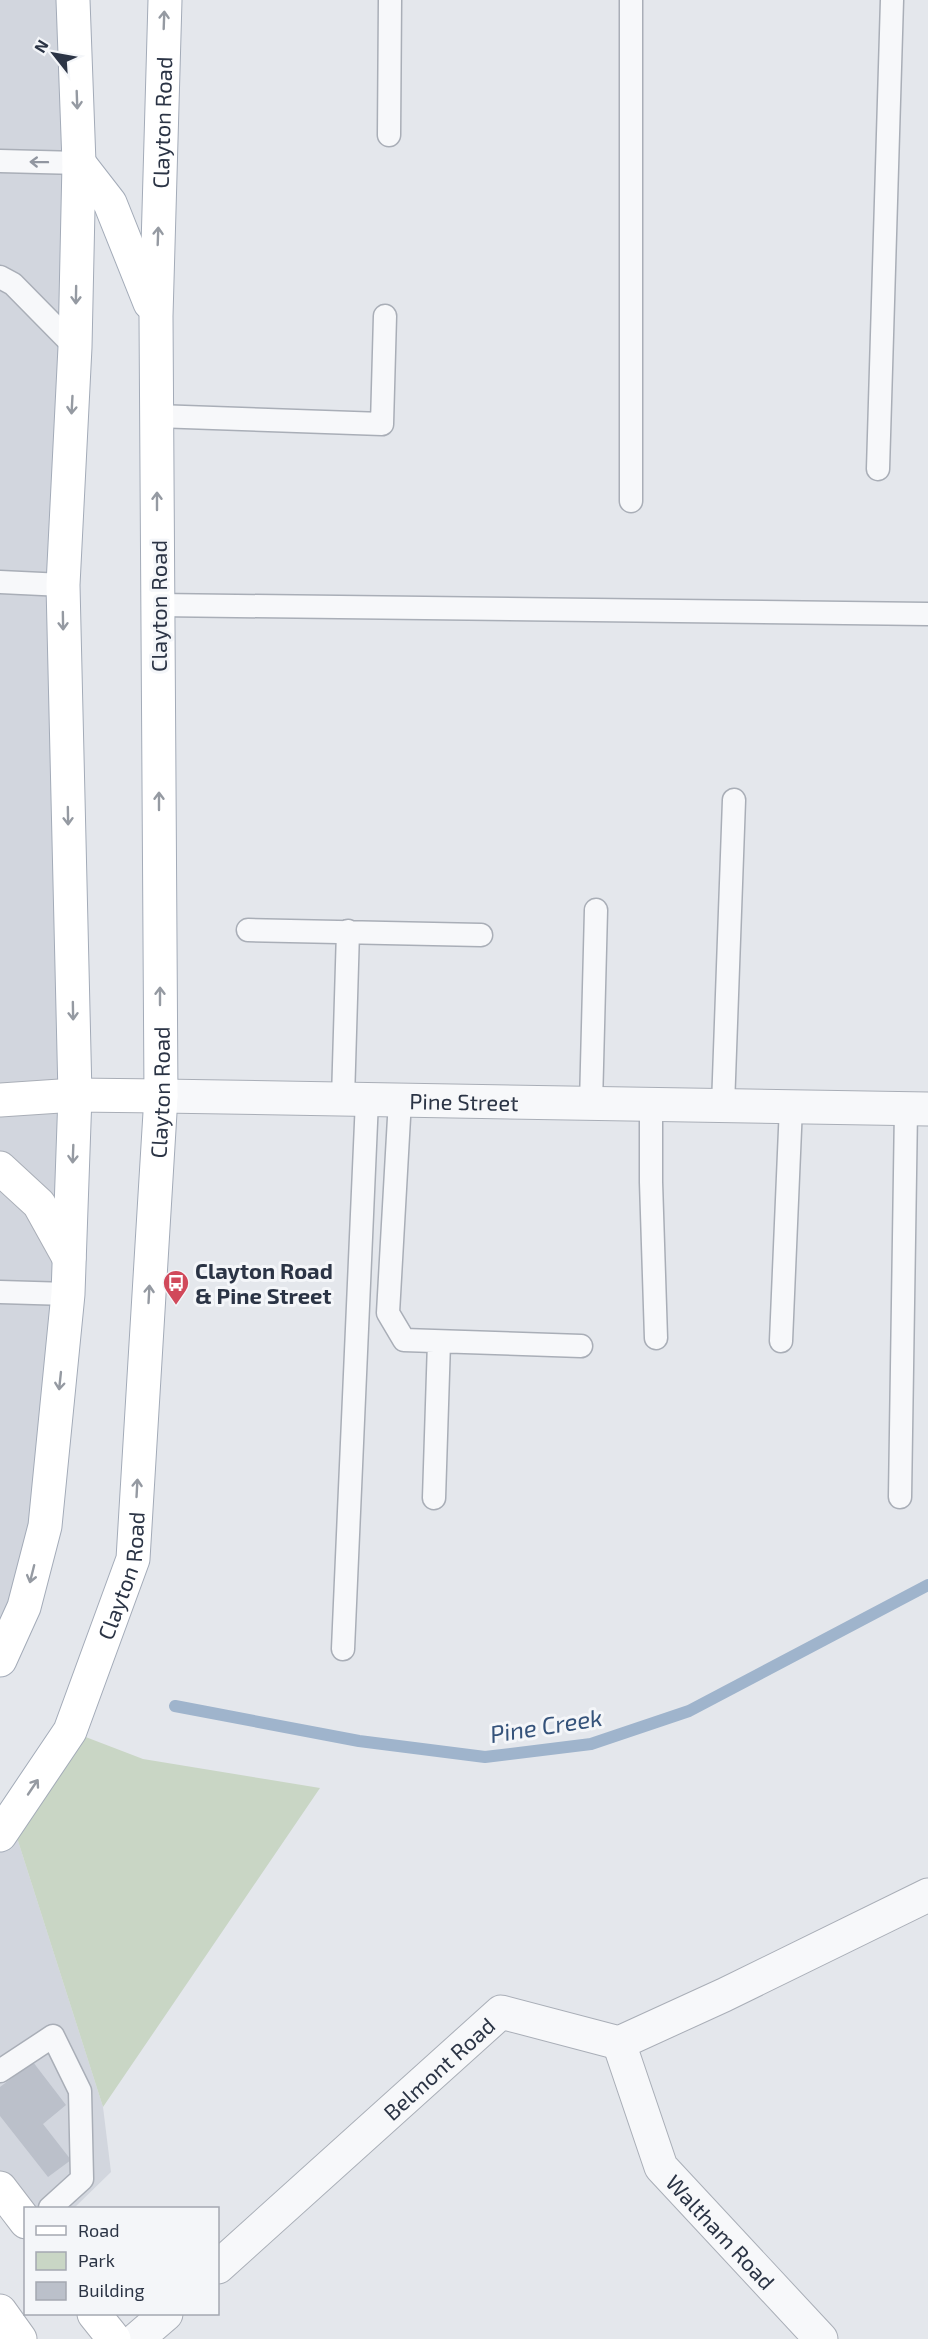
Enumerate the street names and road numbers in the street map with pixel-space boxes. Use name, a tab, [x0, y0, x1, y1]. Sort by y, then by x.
street label: Clayton Road	[147, 56, 176, 189]
street label: Clayton Road	[145, 540, 171, 672]
street label: Clayton Road	[144, 1026, 174, 1159]
street label: Pine Street	[409, 1087, 519, 1115]
street label: Clayton Road	[92, 1511, 149, 1643]
street label: Belmont Road	[378, 2011, 500, 2125]
street label: Waltham Road	[661, 2169, 781, 2294]

